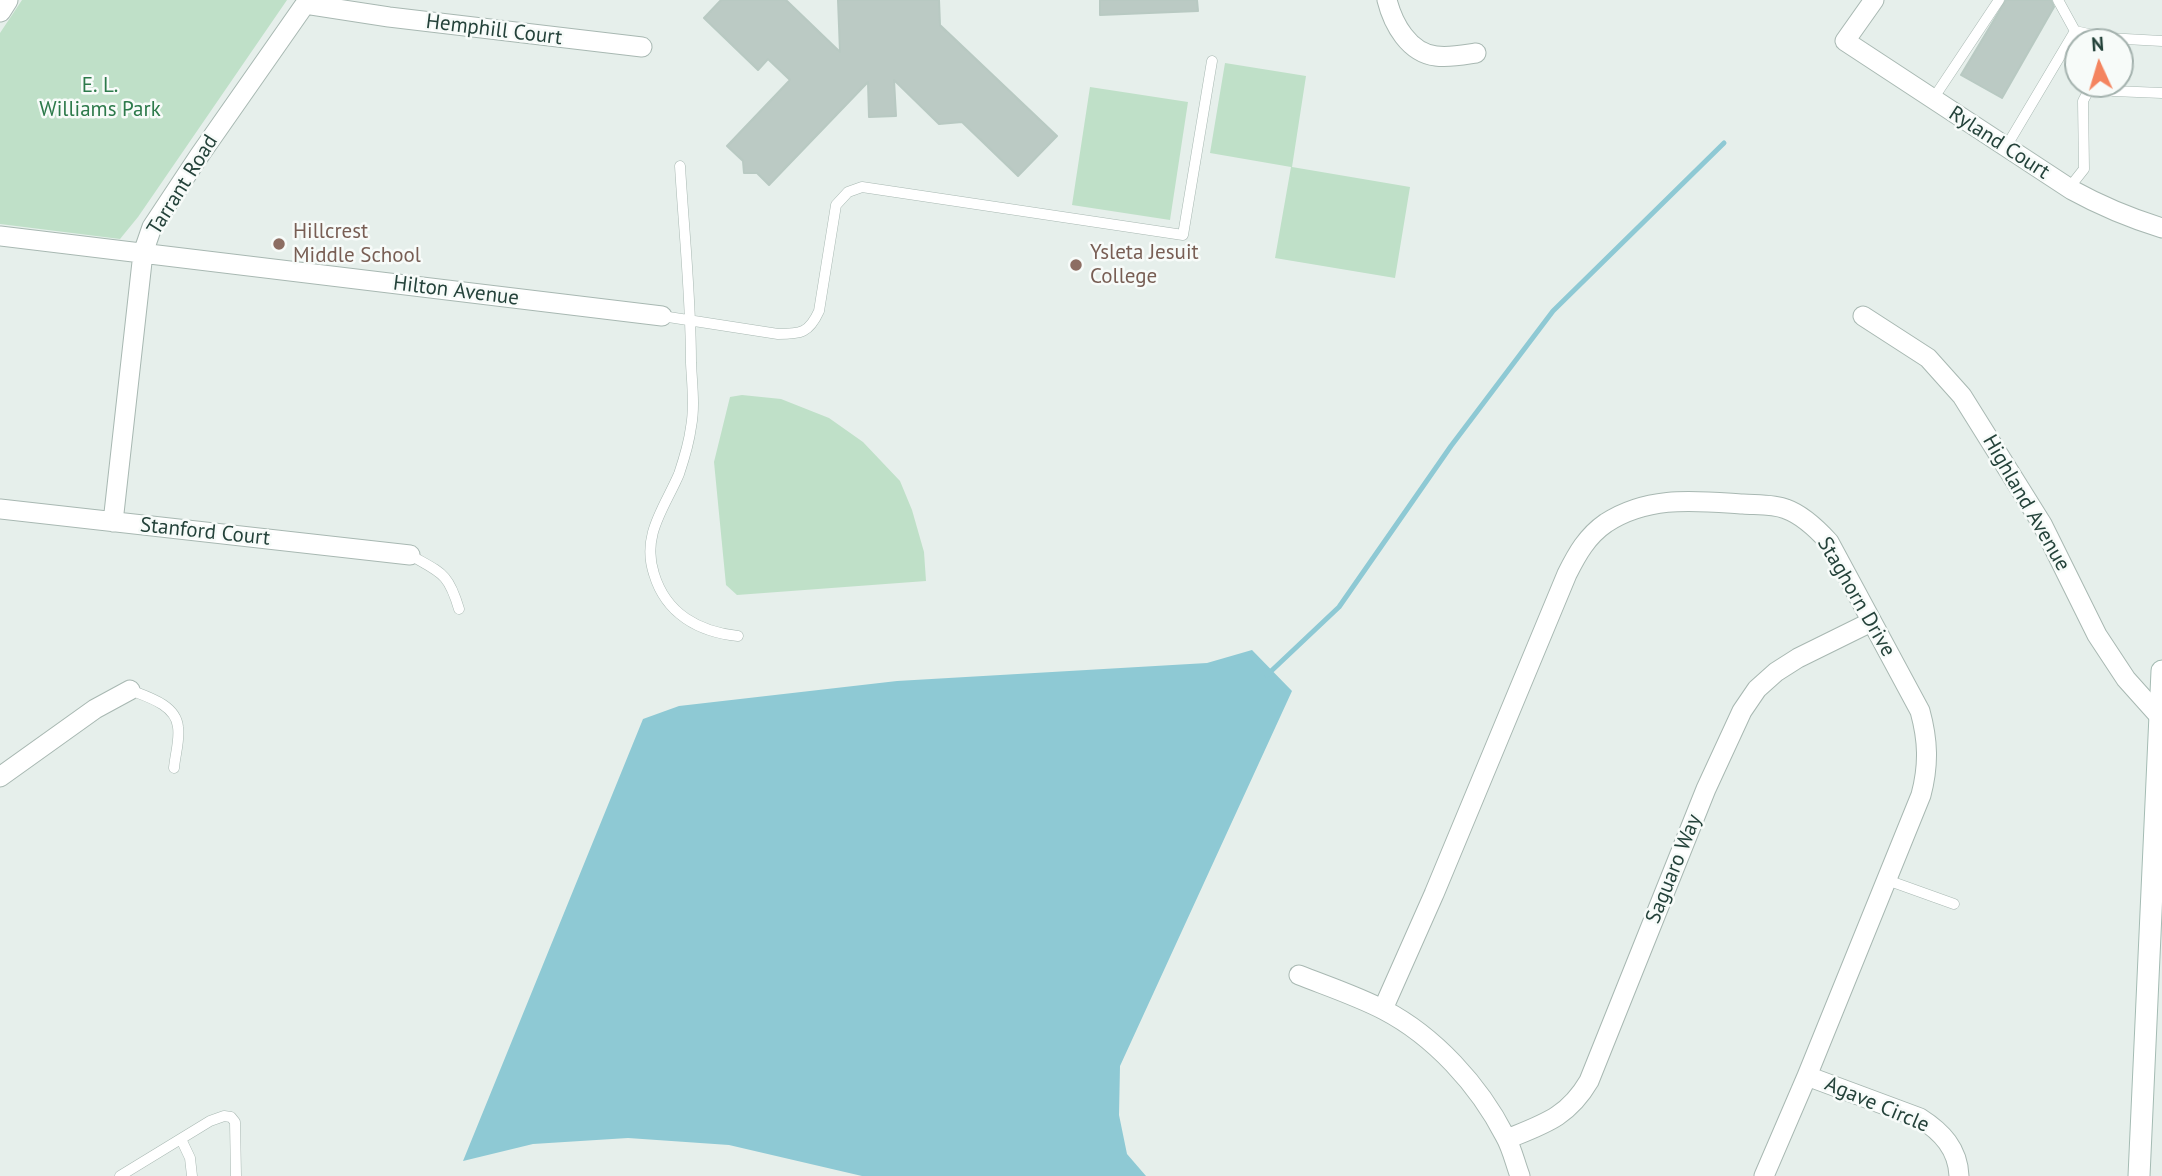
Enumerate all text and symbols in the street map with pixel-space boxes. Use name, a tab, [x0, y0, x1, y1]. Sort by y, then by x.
street label: Hemphill Court	[425, 9, 563, 51]
north arrow	[2064, 28, 2134, 98]
text: N	[2091, 32, 2105, 56]
park label: E. L. Williams Park	[39, 73, 161, 123]
street label: Ryland Court	[1944, 101, 2054, 185]
street label: Tarrant Road	[142, 130, 224, 240]
place label: Hillcrest Middle School	[293, 219, 421, 269]
marker: Hillcrest Middle School	[271, 236, 287, 252]
place label: Ysleta Jesuit College	[1090, 240, 1199, 290]
marker: Ysleta Jesuit College	[1068, 257, 1084, 273]
street label: Hilton Avenue	[392, 271, 520, 311]
street label: Highland Avenue	[1977, 430, 2075, 576]
street label: Stanford Court	[139, 513, 271, 551]
street label: Staghorn Drive	[1812, 533, 1900, 661]
street label: Saguaro Way	[1641, 811, 1707, 927]
street label: Agave Circle	[1821, 1072, 1933, 1138]

